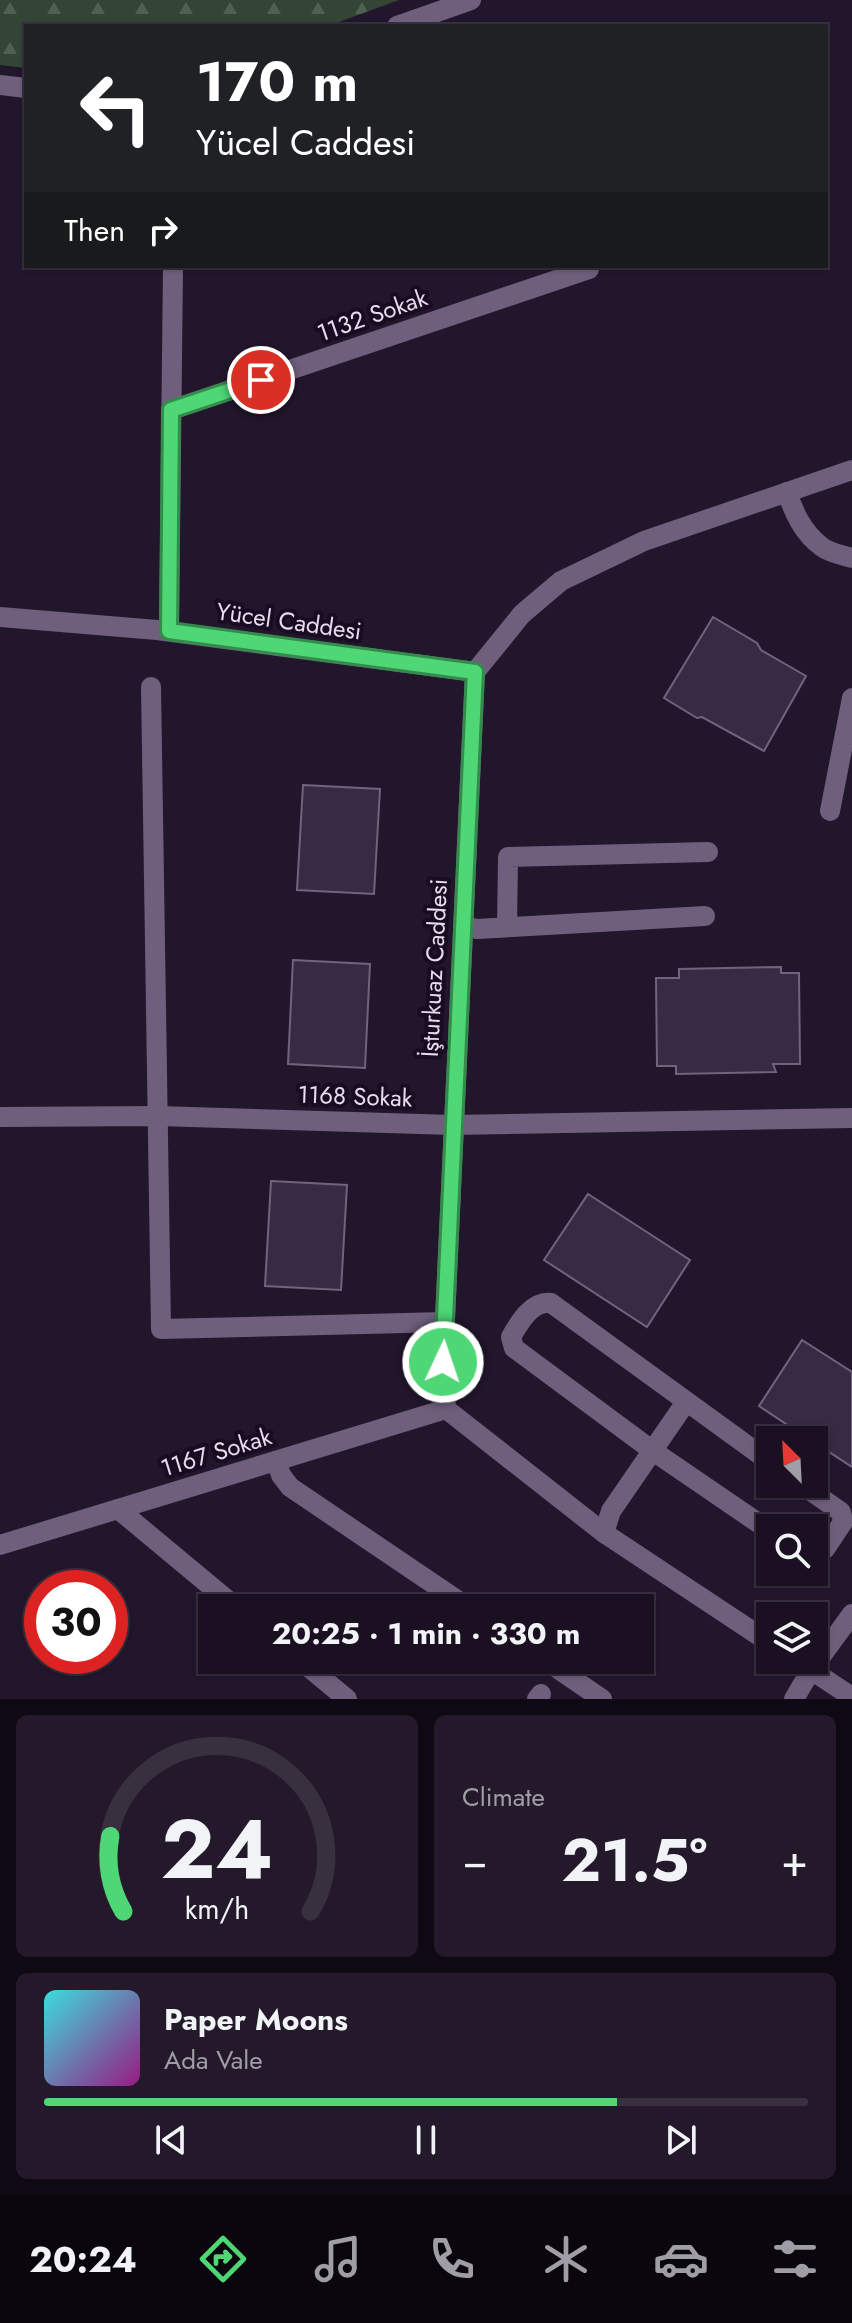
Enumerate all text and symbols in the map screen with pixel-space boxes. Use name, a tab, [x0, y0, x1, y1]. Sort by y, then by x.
text: 170 m	[196, 41, 358, 122]
icon: left	[64, 56, 168, 160]
text: Yücel Caddesi	[196, 116, 415, 168]
icon: right	[141, 208, 185, 252]
text: Then	[64, 209, 125, 252]
street label: 1132 Sokak	[312, 280, 432, 350]
pin	[227, 346, 295, 414]
icon: arrive	[239, 358, 283, 402]
street label: Yücel Caddesi	[214, 593, 364, 649]
street label: İşturkuaz Caddesi	[412, 878, 456, 1058]
street label: 1168 Sokak	[297, 1077, 413, 1116]
position arrow	[401, 1320, 485, 1404]
street label: 1167 Sokak	[156, 1418, 276, 1485]
north arrow	[756, 1426, 828, 1498]
map controls	[756, 1426, 828, 1674]
button: search	[756, 1514, 828, 1586]
speed limit sign: 30	[24, 1570, 128, 1674]
button: layers	[756, 1602, 828, 1674]
text: 20:25 · 1 min · 330 m	[272, 1612, 580, 1655]
text: Climate	[462, 1778, 545, 1816]
text: 24	[161, 1789, 273, 1909]
text: 21.5°	[562, 1817, 707, 1904]
text: −	[462, 1829, 488, 1893]
text: +	[781, 1829, 808, 1893]
text: km/h	[185, 1888, 249, 1930]
text: Paper Moons	[164, 1998, 348, 2041]
text: Ada Vale	[164, 2041, 263, 2079]
icon: previous	[149, 2118, 193, 2162]
icon: pause	[404, 2118, 448, 2162]
icon: next	[659, 2118, 703, 2162]
icon: directions	[195, 2231, 251, 2287]
icon: music	[310, 2231, 366, 2287]
icon: phone	[424, 2231, 480, 2287]
icon: climate	[538, 2231, 594, 2287]
icon: car	[653, 2231, 709, 2287]
icon: filters	[767, 2231, 823, 2287]
text: 20:24	[29, 2233, 137, 2285]

